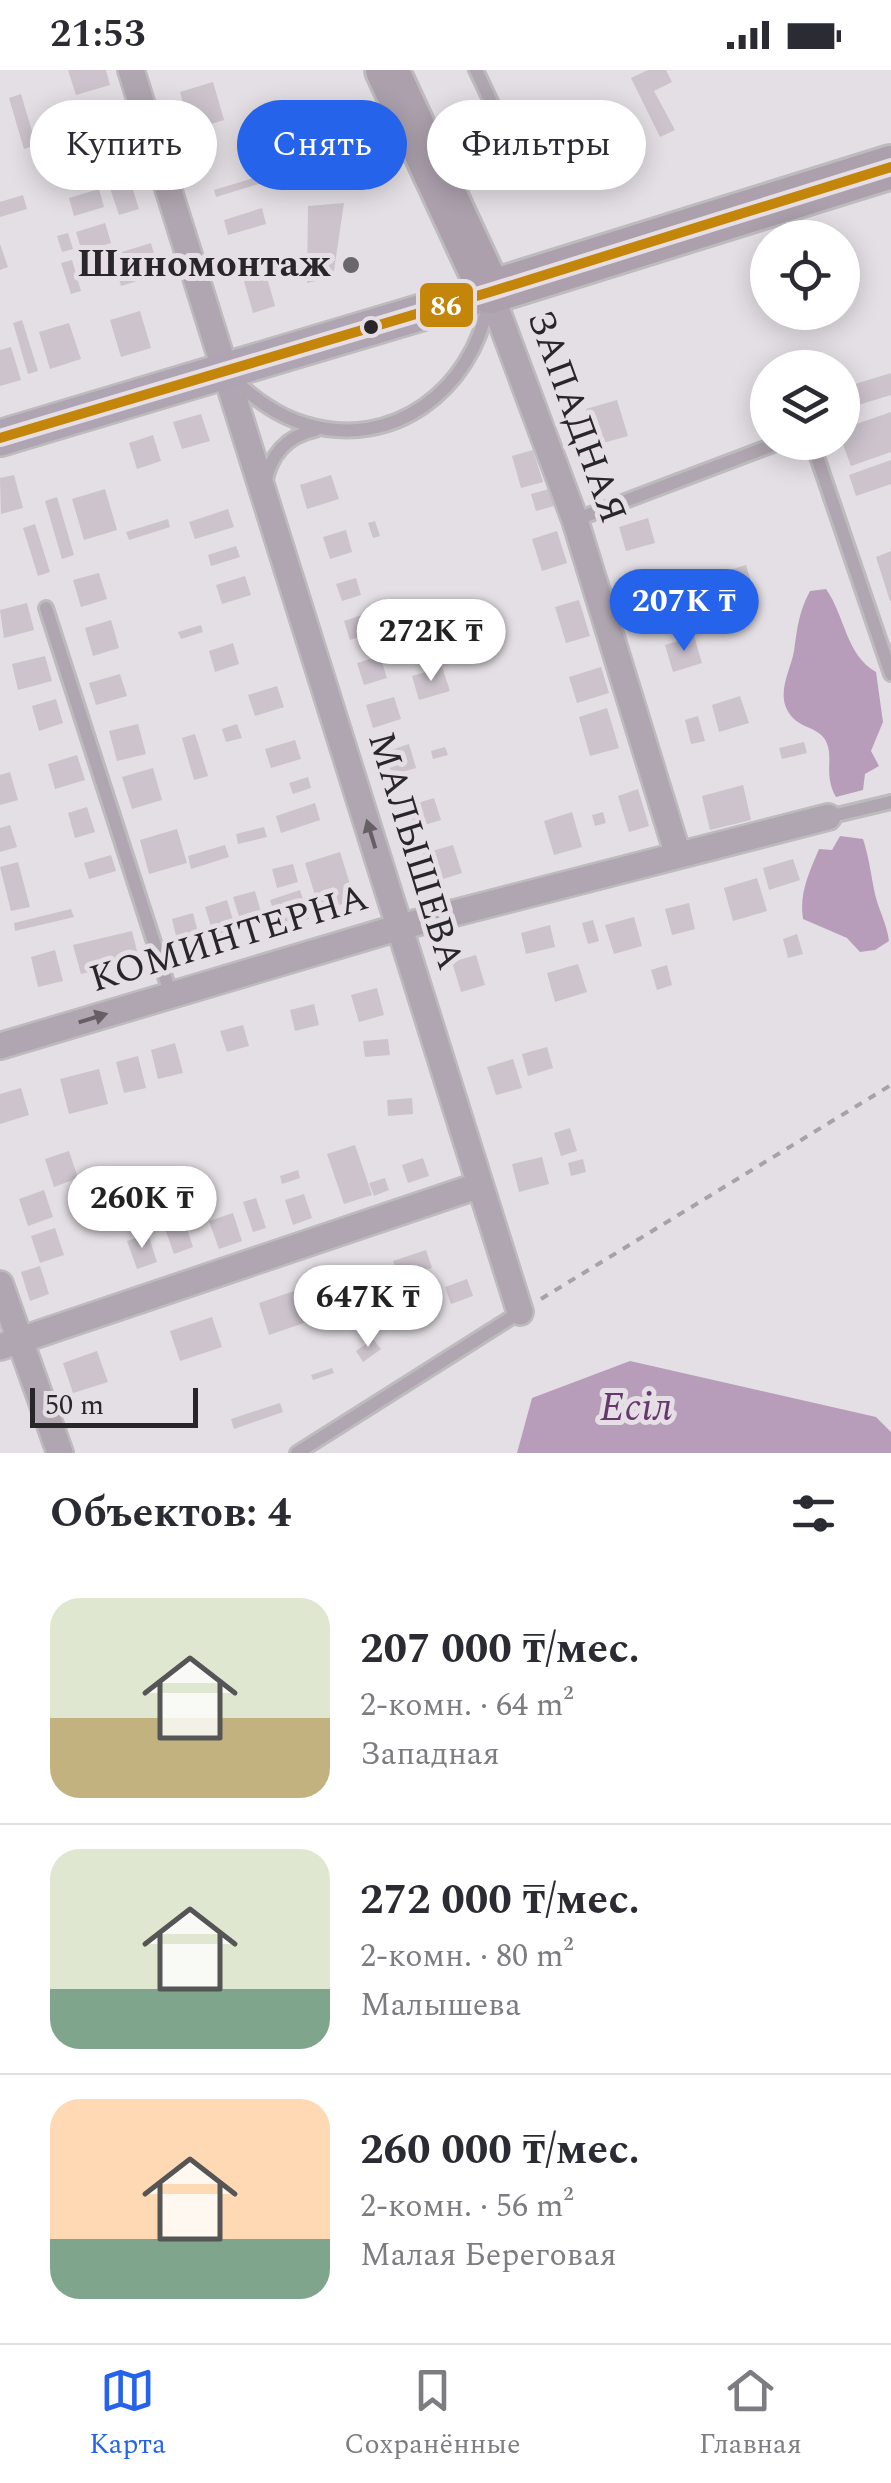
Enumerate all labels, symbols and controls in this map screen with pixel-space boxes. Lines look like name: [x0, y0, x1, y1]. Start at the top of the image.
text: 21:53: [50, 6, 145, 64]
chip: Купить: [30, 100, 217, 190]
chip: Снять: [237, 100, 407, 190]
chip: Фильтры: [427, 100, 646, 190]
map controls: [750, 220, 860, 460]
button: locate: [750, 220, 860, 330]
place label: Шиномонтаж: [77, 236, 331, 294]
marker: Шиномонтаж: [340, 254, 362, 276]
line badge: 86: [418, 281, 475, 329]
text: 86: [430, 285, 462, 328]
street label: ЗАПАДНАЯ: [511, 302, 641, 532]
unlabelled marker: [361, 317, 381, 337]
button: layers: [750, 350, 860, 460]
pin: 207K ₸: [603, 569, 765, 654]
text: 207K ₸: [632, 577, 736, 626]
pin: 272K ₸: [350, 599, 512, 684]
text: 272K ₸: [379, 607, 483, 656]
street label: МАЛЫШЕВА: [351, 725, 479, 977]
one-way arrow: [362, 819, 377, 849]
street label: КОМИНТЕРНА: [82, 869, 376, 1009]
one-way arrow: [79, 1010, 109, 1025]
pin: 260K ₸: [61, 1166, 223, 1251]
text: 260K ₸: [90, 1174, 194, 1223]
pin: 647K ₸: [287, 1265, 449, 1350]
text: 647K ₸: [316, 1273, 420, 1322]
water label: Есіл: [600, 1378, 672, 1439]
scale bar: [30, 1383, 198, 1428]
text: 50 m: [45, 1384, 104, 1427]
text: Объектов: 4: [50, 1482, 291, 1545]
icon: filters: [786, 1486, 841, 1541]
text: 207 000 ₸/мес.: [360, 1618, 640, 1681]
icon: home: [130, 1638, 250, 1758]
text: 2-комн. · 64 m²: [360, 1681, 574, 1730]
text: Западная: [360, 1730, 500, 1779]
text: 272 000 ₸/мес.: [360, 1869, 640, 1932]
icon: home: [130, 1889, 250, 2009]
text: 2-комн. · 80 m²: [360, 1932, 574, 1981]
text: Малышева: [360, 1981, 521, 2030]
text: 260 000 ₸/мес.: [360, 2119, 640, 2182]
icon: home: [130, 2139, 250, 2259]
text: 2-комн. · 56 m²: [360, 2182, 574, 2231]
text: Малая Береговая: [360, 2231, 617, 2280]
tab: Карта: [89, 2363, 166, 2466]
tab: Сохранённые: [344, 2363, 521, 2466]
tab: Главная: [699, 2363, 802, 2466]

